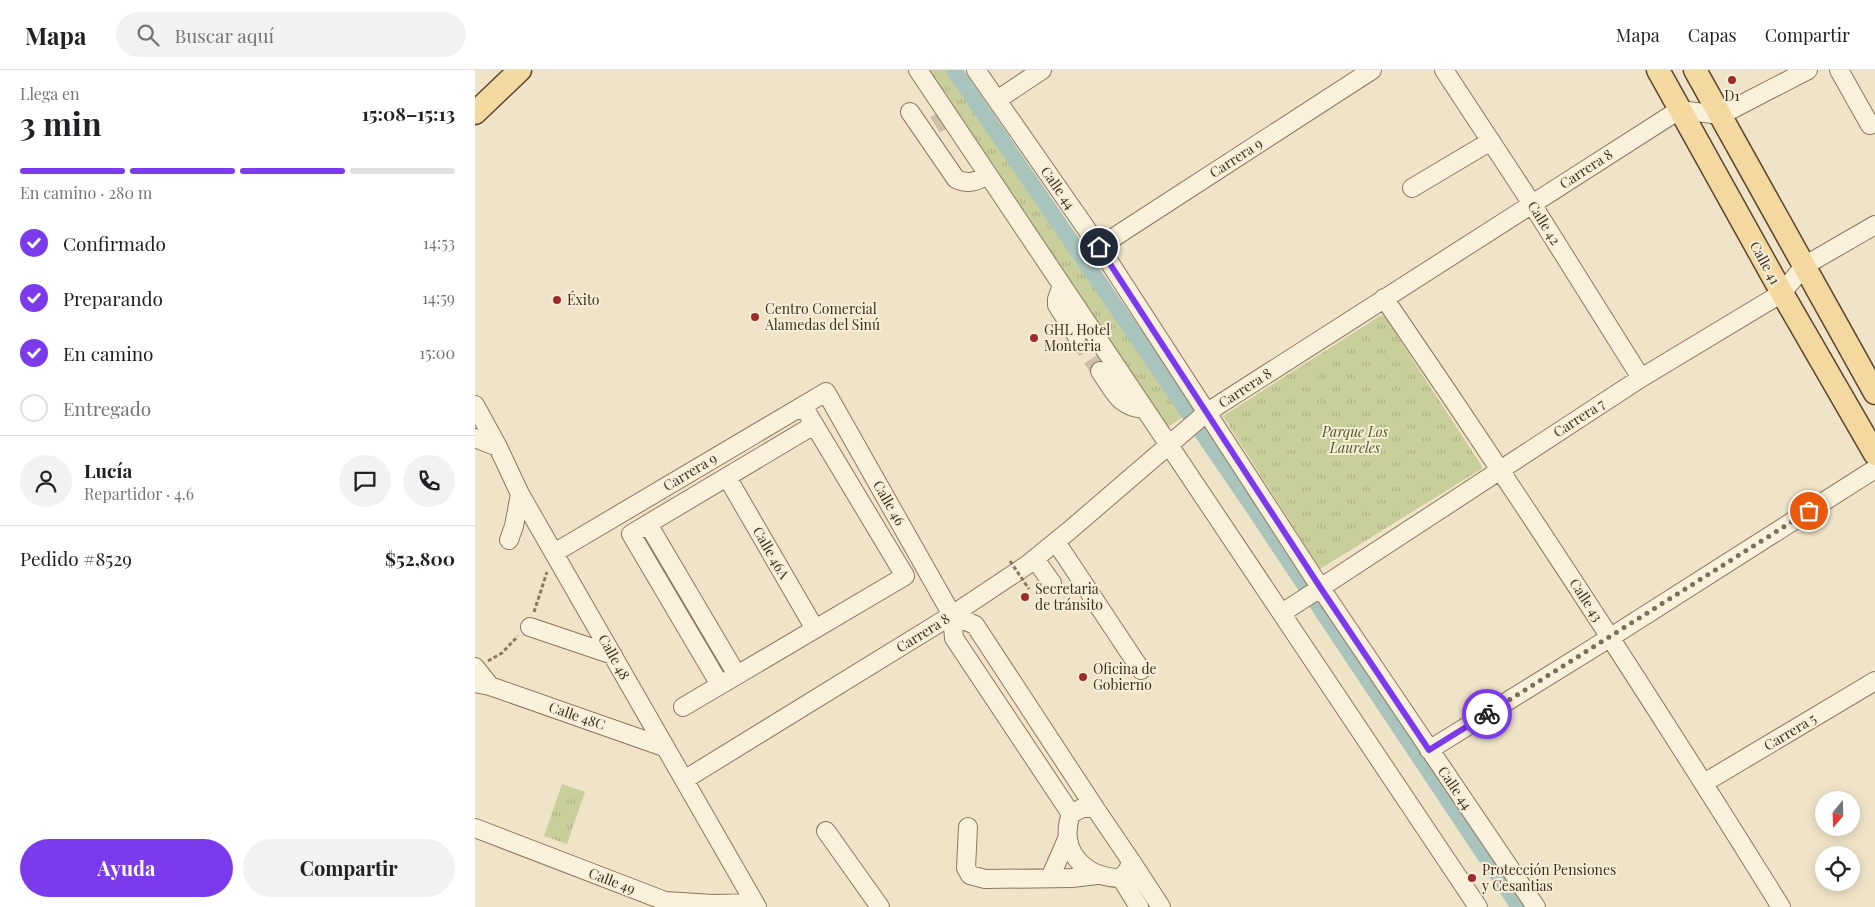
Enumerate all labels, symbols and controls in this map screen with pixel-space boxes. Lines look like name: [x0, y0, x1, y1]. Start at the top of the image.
search box: [116, 12, 466, 57]
text: Mapa: [25, 19, 86, 51]
icon: search: [134, 21, 162, 49]
text: Buscar aquí: [174, 22, 274, 48]
text: Mapa: [1616, 23, 1660, 47]
text: Capas: [1688, 23, 1737, 47]
text: Compartir: [1765, 23, 1850, 47]
marker: D1: [1726, 74, 1738, 86]
text: Llega en: [20, 83, 80, 104]
place label: D1: [1724, 86, 1740, 105]
text: 15:08–15:13: [362, 100, 455, 126]
text: 3 min: [20, 101, 102, 144]
street label: Carrera 9: [1206, 133, 1266, 182]
street label: Carrera 8: [1556, 144, 1616, 193]
street label: Calle 44: [1037, 162, 1080, 213]
text: En camino · 280 m: [20, 182, 152, 203]
street label: Calle 42: [1524, 197, 1565, 249]
pin: [1078, 226, 1120, 268]
icon: check: [20, 229, 48, 257]
text: Confirmado: [63, 230, 166, 256]
text: 14:53: [423, 232, 455, 253]
icon: home: [1085, 233, 1113, 261]
street label: Calle 41: [1746, 238, 1785, 288]
icon: check: [20, 284, 48, 312]
text: Preparando: [63, 285, 163, 311]
text: 14:59: [422, 287, 455, 308]
place label: Éxito: [567, 290, 600, 309]
marker: Éxito: [551, 294, 563, 306]
place label: Centro Comercial Alamedas del Sinú: [764, 299, 880, 334]
marker: Centro Comercial Alamedas del Sinú: [749, 311, 761, 323]
place label: GHL Hotel Monteria: [1044, 320, 1110, 355]
marker: GHL Hotel Monteria: [1028, 332, 1040, 344]
icon: check: [20, 339, 48, 367]
text: En camino: [63, 340, 154, 366]
text: 15:00: [419, 342, 455, 363]
street label: Carrera 8: [1215, 363, 1275, 412]
street label: Carrera 7: [1549, 394, 1609, 441]
text: Entregado: [63, 395, 151, 421]
park label: Parque Los Laureles: [1321, 422, 1389, 457]
street label: Carrera 9: [659, 448, 720, 495]
button: person: [20, 455, 72, 507]
button: chat: [339, 455, 391, 507]
button: phone: [403, 455, 455, 507]
text: Lucía: [84, 457, 132, 483]
street label: Calle 46: [869, 477, 910, 529]
text: Repartidor · 4.6: [84, 483, 194, 504]
pin: [1788, 490, 1830, 532]
icon: bag: [1795, 497, 1823, 525]
street label: Calle 46A: [749, 523, 794, 583]
text: Pedido #8529: [20, 545, 132, 571]
text: $52,800: [385, 545, 455, 571]
street label: Calle 43: [1565, 575, 1607, 625]
place label: Secretaria de tránsito: [1035, 579, 1103, 614]
marker: Secretaria de tránsito: [1019, 591, 1031, 603]
street label: Carrera 8: [892, 609, 953, 656]
street label: Calle 48: [594, 631, 635, 683]
place label: Oficina de Gobierno: [1093, 659, 1157, 694]
marker: Oficina de Gobierno: [1077, 671, 1089, 683]
courier: [1462, 689, 1512, 739]
street label: Calle 48C: [546, 697, 608, 734]
icon: bike: [1473, 700, 1501, 728]
street label: Carrera 5: [1760, 708, 1820, 755]
street label: Calle 44: [1434, 762, 1477, 813]
north arrow: [1815, 791, 1860, 836]
map controls: [1815, 791, 1860, 891]
button: Ayuda: [20, 839, 233, 897]
button: Compartir: [243, 839, 455, 897]
button: locate: [1815, 846, 1860, 891]
place label: Protección Pensiones y Cesantias: [1481, 860, 1616, 895]
street label: Calle 49: [586, 863, 638, 898]
marker: Protección Pensiones y Cesantias: [1466, 872, 1478, 884]

